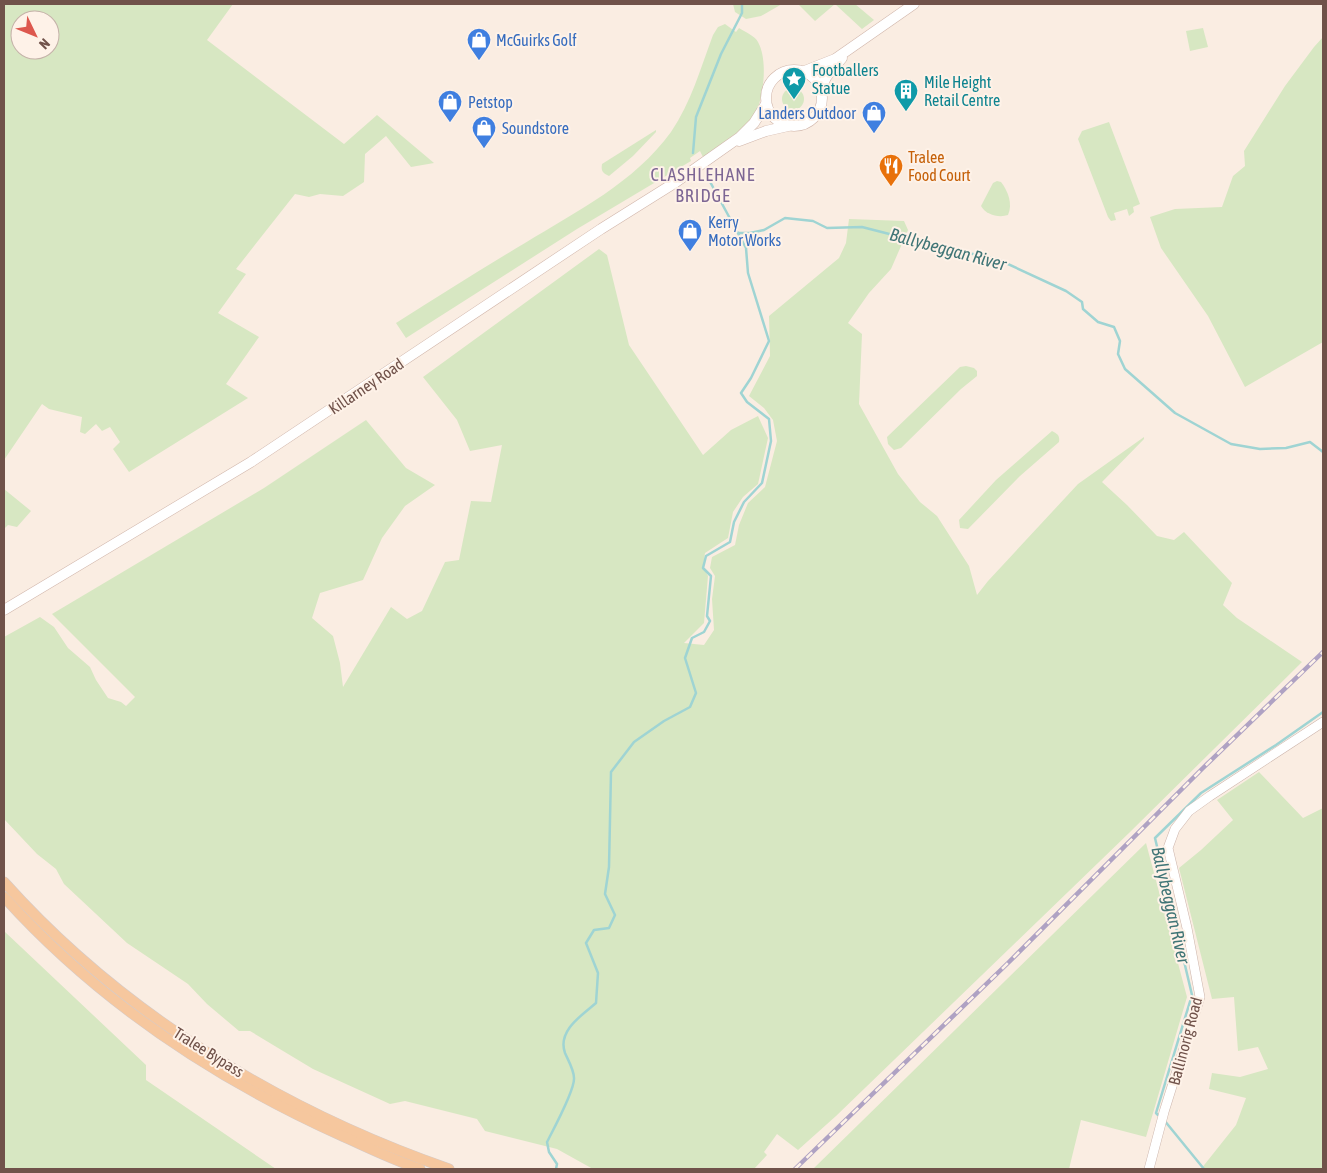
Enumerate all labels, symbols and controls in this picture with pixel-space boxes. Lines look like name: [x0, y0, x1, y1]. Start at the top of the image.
north arrow: [10, 10, 60, 60]
shop icon: McGuirks Golf: [466, 27, 492, 61]
place label: McGuirks Golf: [496, 31, 577, 49]
text: N: [36, 35, 53, 52]
place label: Footballers Statue: [812, 61, 879, 97]
place icon: Footballers Statue: [781, 66, 807, 100]
place label: Mile Height Retail Centre: [924, 73, 1000, 109]
building icon: Mile Height Retail Centre: [893, 78, 919, 112]
shop icon: Petstop: [437, 89, 463, 123]
place label: Petstop: [468, 93, 513, 112]
shop icon: Landers Outdoor: [861, 100, 887, 134]
place label: Landers Outdoor: [758, 104, 856, 122]
shop icon: Soundstore: [471, 115, 497, 149]
place label: Soundstore: [502, 119, 569, 137]
place label: Tralee Food Court: [908, 148, 971, 184]
restaurant icon: Tralee Food Court: [878, 153, 904, 187]
district label: CLASHLEHANE BRIDGE: [650, 164, 756, 206]
place label: Kerry Motor Works: [708, 213, 782, 249]
shop icon: Kerry Motor Works: [677, 218, 703, 252]
water label: Ballybeggan River: [887, 223, 1009, 275]
street label: Killarney Road: [325, 354, 407, 418]
water label: Ballybeggan River: [1147, 844, 1195, 966]
street label: Ballinorig Road: [1165, 995, 1206, 1087]
street label: Tralee Bypass: [170, 1023, 248, 1082]

